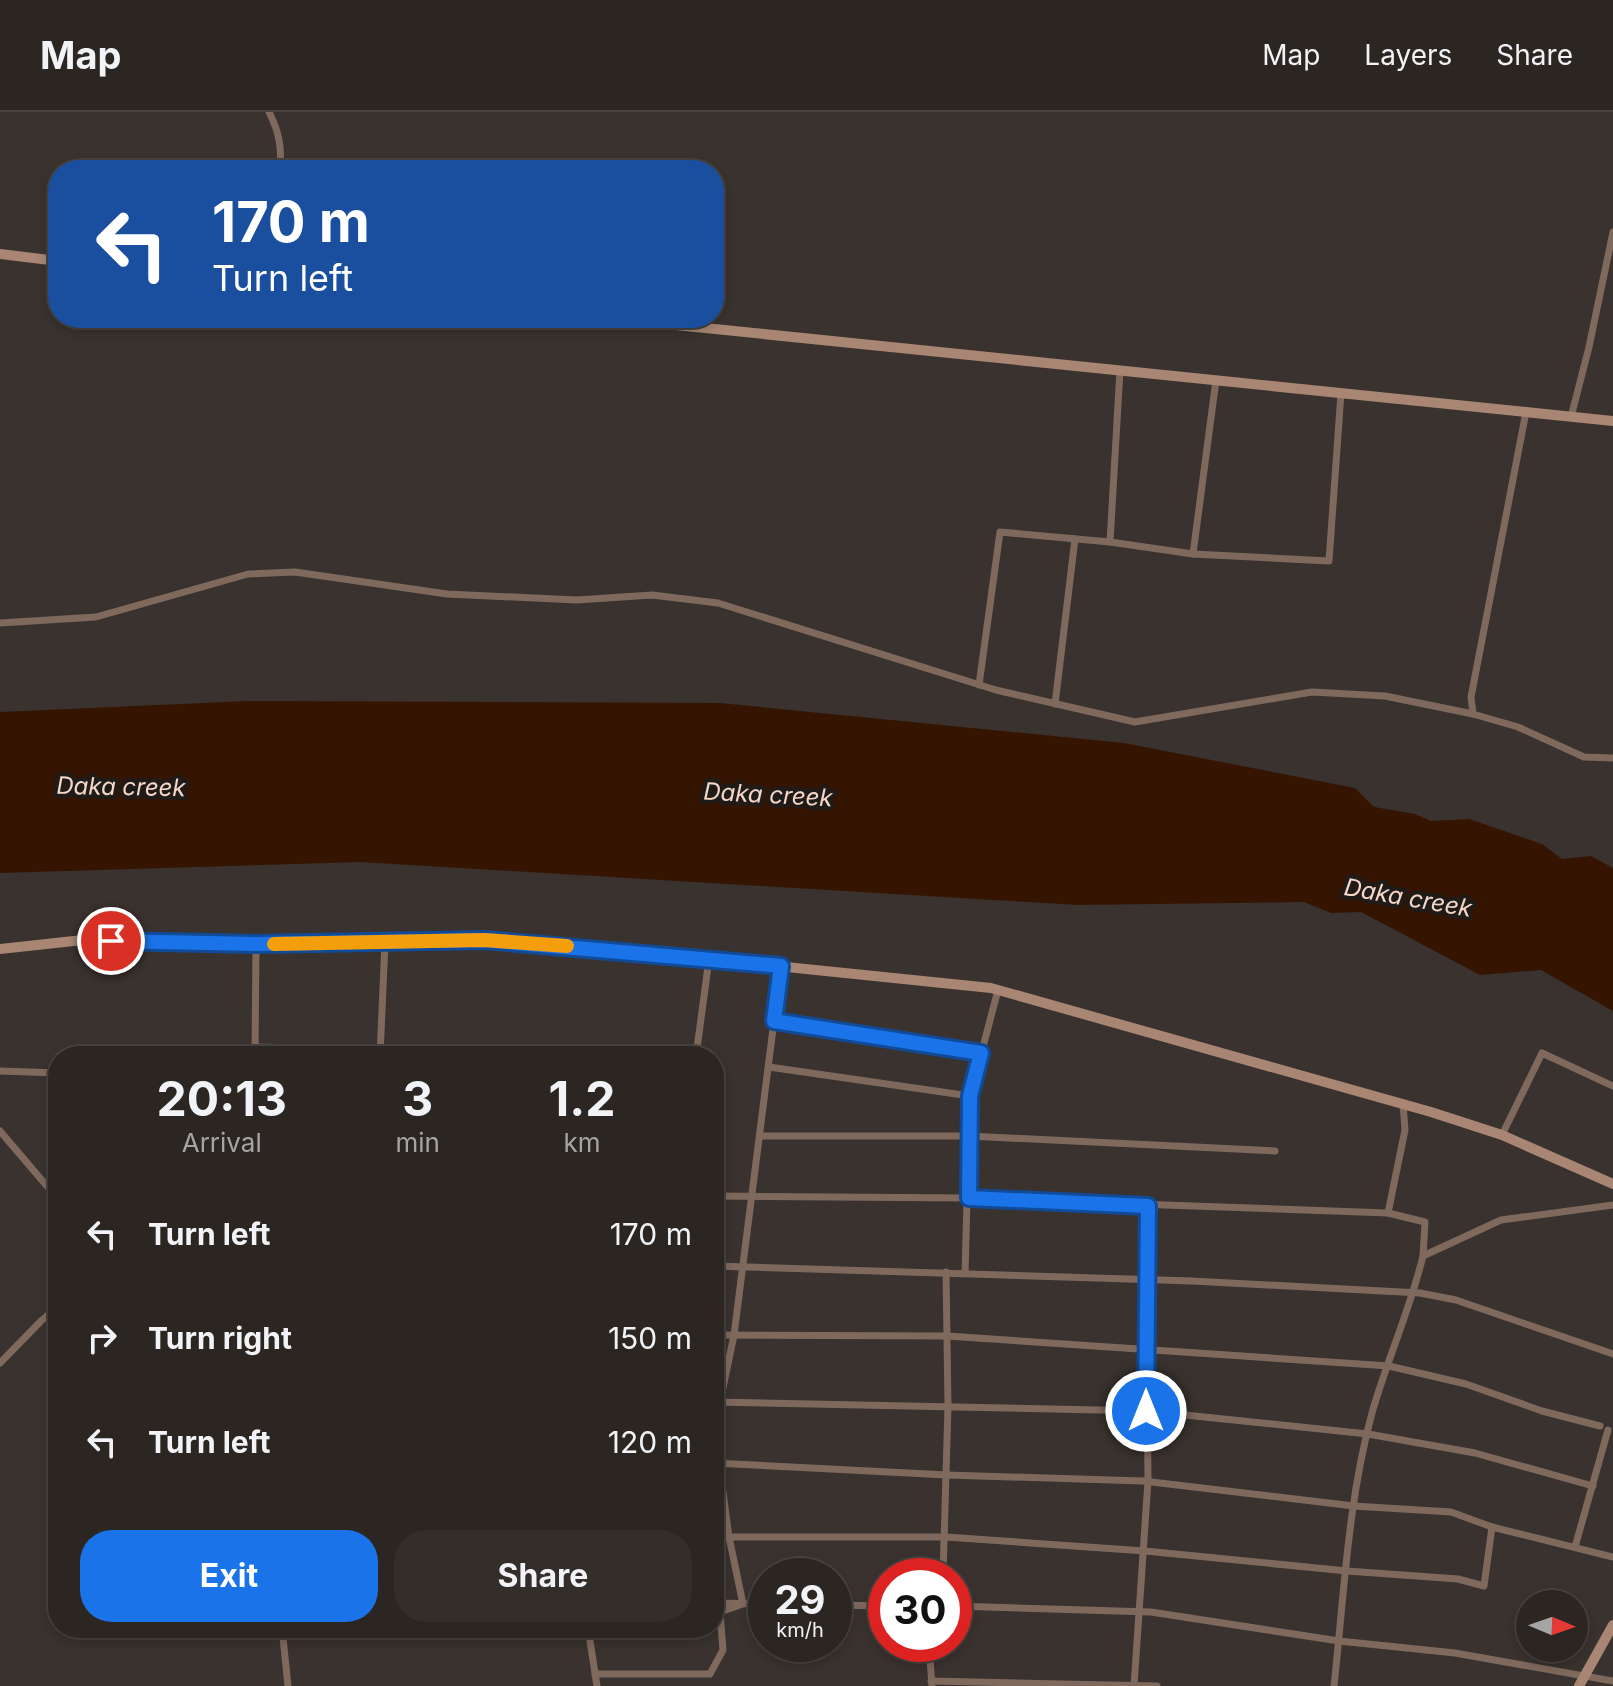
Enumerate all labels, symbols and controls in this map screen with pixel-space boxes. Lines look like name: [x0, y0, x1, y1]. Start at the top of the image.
text: Map: [40, 32, 121, 78]
text: Map: [1262, 38, 1320, 72]
text: Layers: [1364, 38, 1452, 72]
text: Share: [1496, 38, 1573, 72]
text: 170 m: [212, 188, 370, 256]
icon: left: [80, 192, 184, 296]
text: Turn left: [212, 256, 353, 300]
water label: Daka creek: [56, 771, 187, 802]
water label: Daka creek: [703, 777, 834, 812]
water label: Daka creek: [1342, 872, 1475, 923]
pin: [77, 907, 145, 975]
icon: arrive: [89, 919, 133, 963]
text: 20:13: [157, 1069, 287, 1128]
text: 3: [402, 1069, 433, 1128]
text: 1.2: [548, 1069, 615, 1128]
text: Arrival: [182, 1127, 262, 1158]
text: min: [395, 1127, 440, 1158]
text: km: [563, 1127, 600, 1158]
icon: left: [80, 1212, 124, 1256]
text: Turn left: [148, 1216, 270, 1252]
text: 170 m: [610, 1216, 692, 1252]
icon: right: [80, 1316, 124, 1360]
text: Turn right: [148, 1320, 292, 1356]
text: 150 m: [608, 1320, 692, 1356]
position arrow: [1104, 1369, 1188, 1453]
icon: left: [80, 1420, 124, 1464]
text: Turn left: [148, 1424, 270, 1460]
text: 120 m: [608, 1424, 692, 1460]
button: Exit: [80, 1530, 378, 1622]
button: Share: [394, 1530, 692, 1622]
speed limit sign: 30: [868, 1558, 972, 1662]
text: 29: [774, 1575, 826, 1624]
north arrow: [1516, 1590, 1588, 1662]
map controls: [1516, 1590, 1588, 1662]
text: km/h: [776, 1618, 824, 1642]

